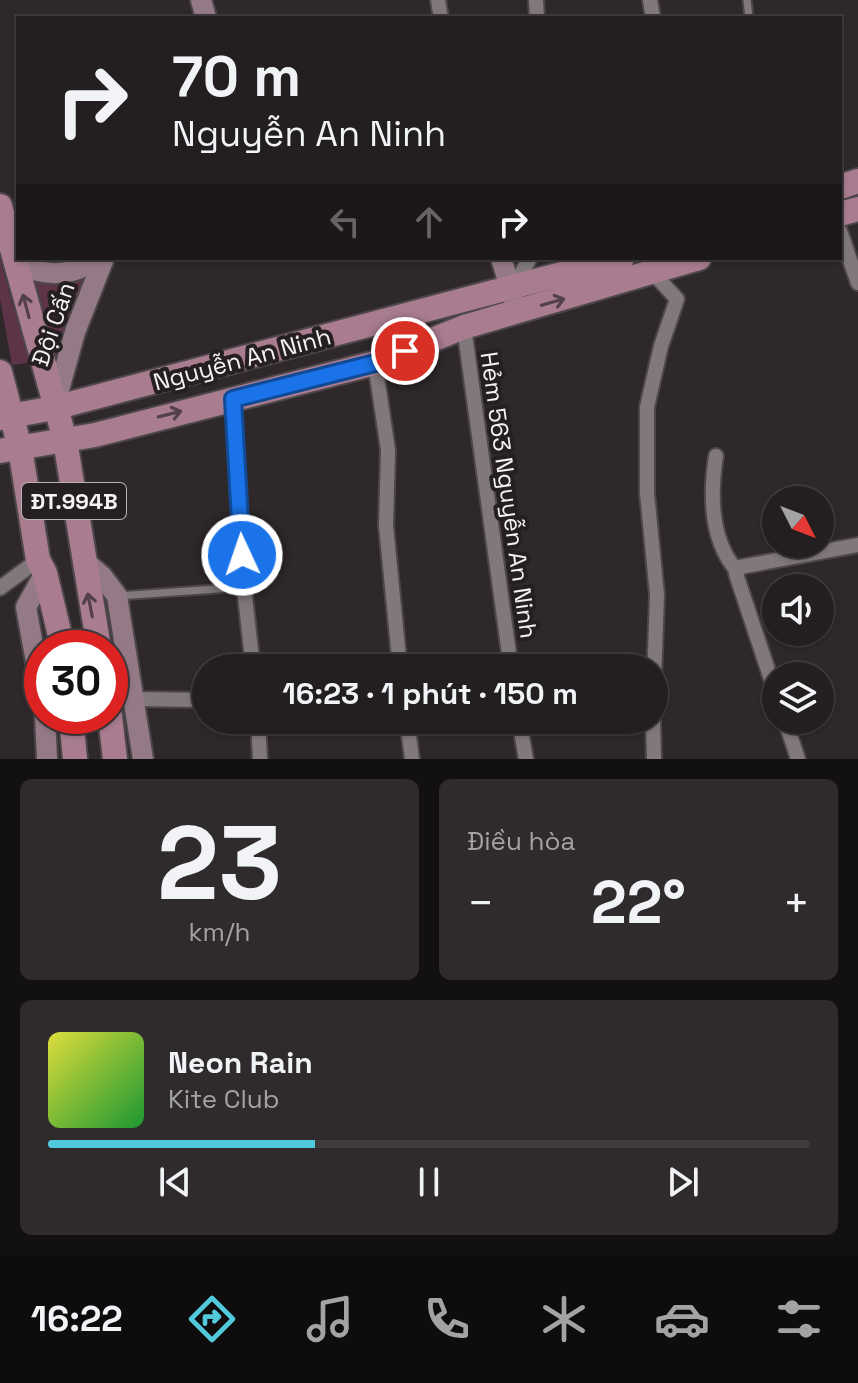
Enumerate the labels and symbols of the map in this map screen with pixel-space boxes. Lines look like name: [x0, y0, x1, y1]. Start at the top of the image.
street label: Đội Cấn: [24, 278, 82, 370]
one-way arrow: [18, 293, 33, 319]
one-way arrow: [539, 294, 565, 309]
pin: [371, 317, 439, 385]
street label: Nguyễn An Ninh: [150, 320, 334, 398]
street label: Hẻm 563 Nguyễn An Ninh: [474, 350, 544, 640]
one-way arrow: [156, 406, 182, 421]
road number: ĐT.994B: [22, 483, 126, 519]
north arrow: [762, 486, 834, 558]
position arrow: [200, 513, 284, 597]
one-way arrow: [82, 592, 97, 618]
speed limit sign: 30: [24, 630, 128, 734]

